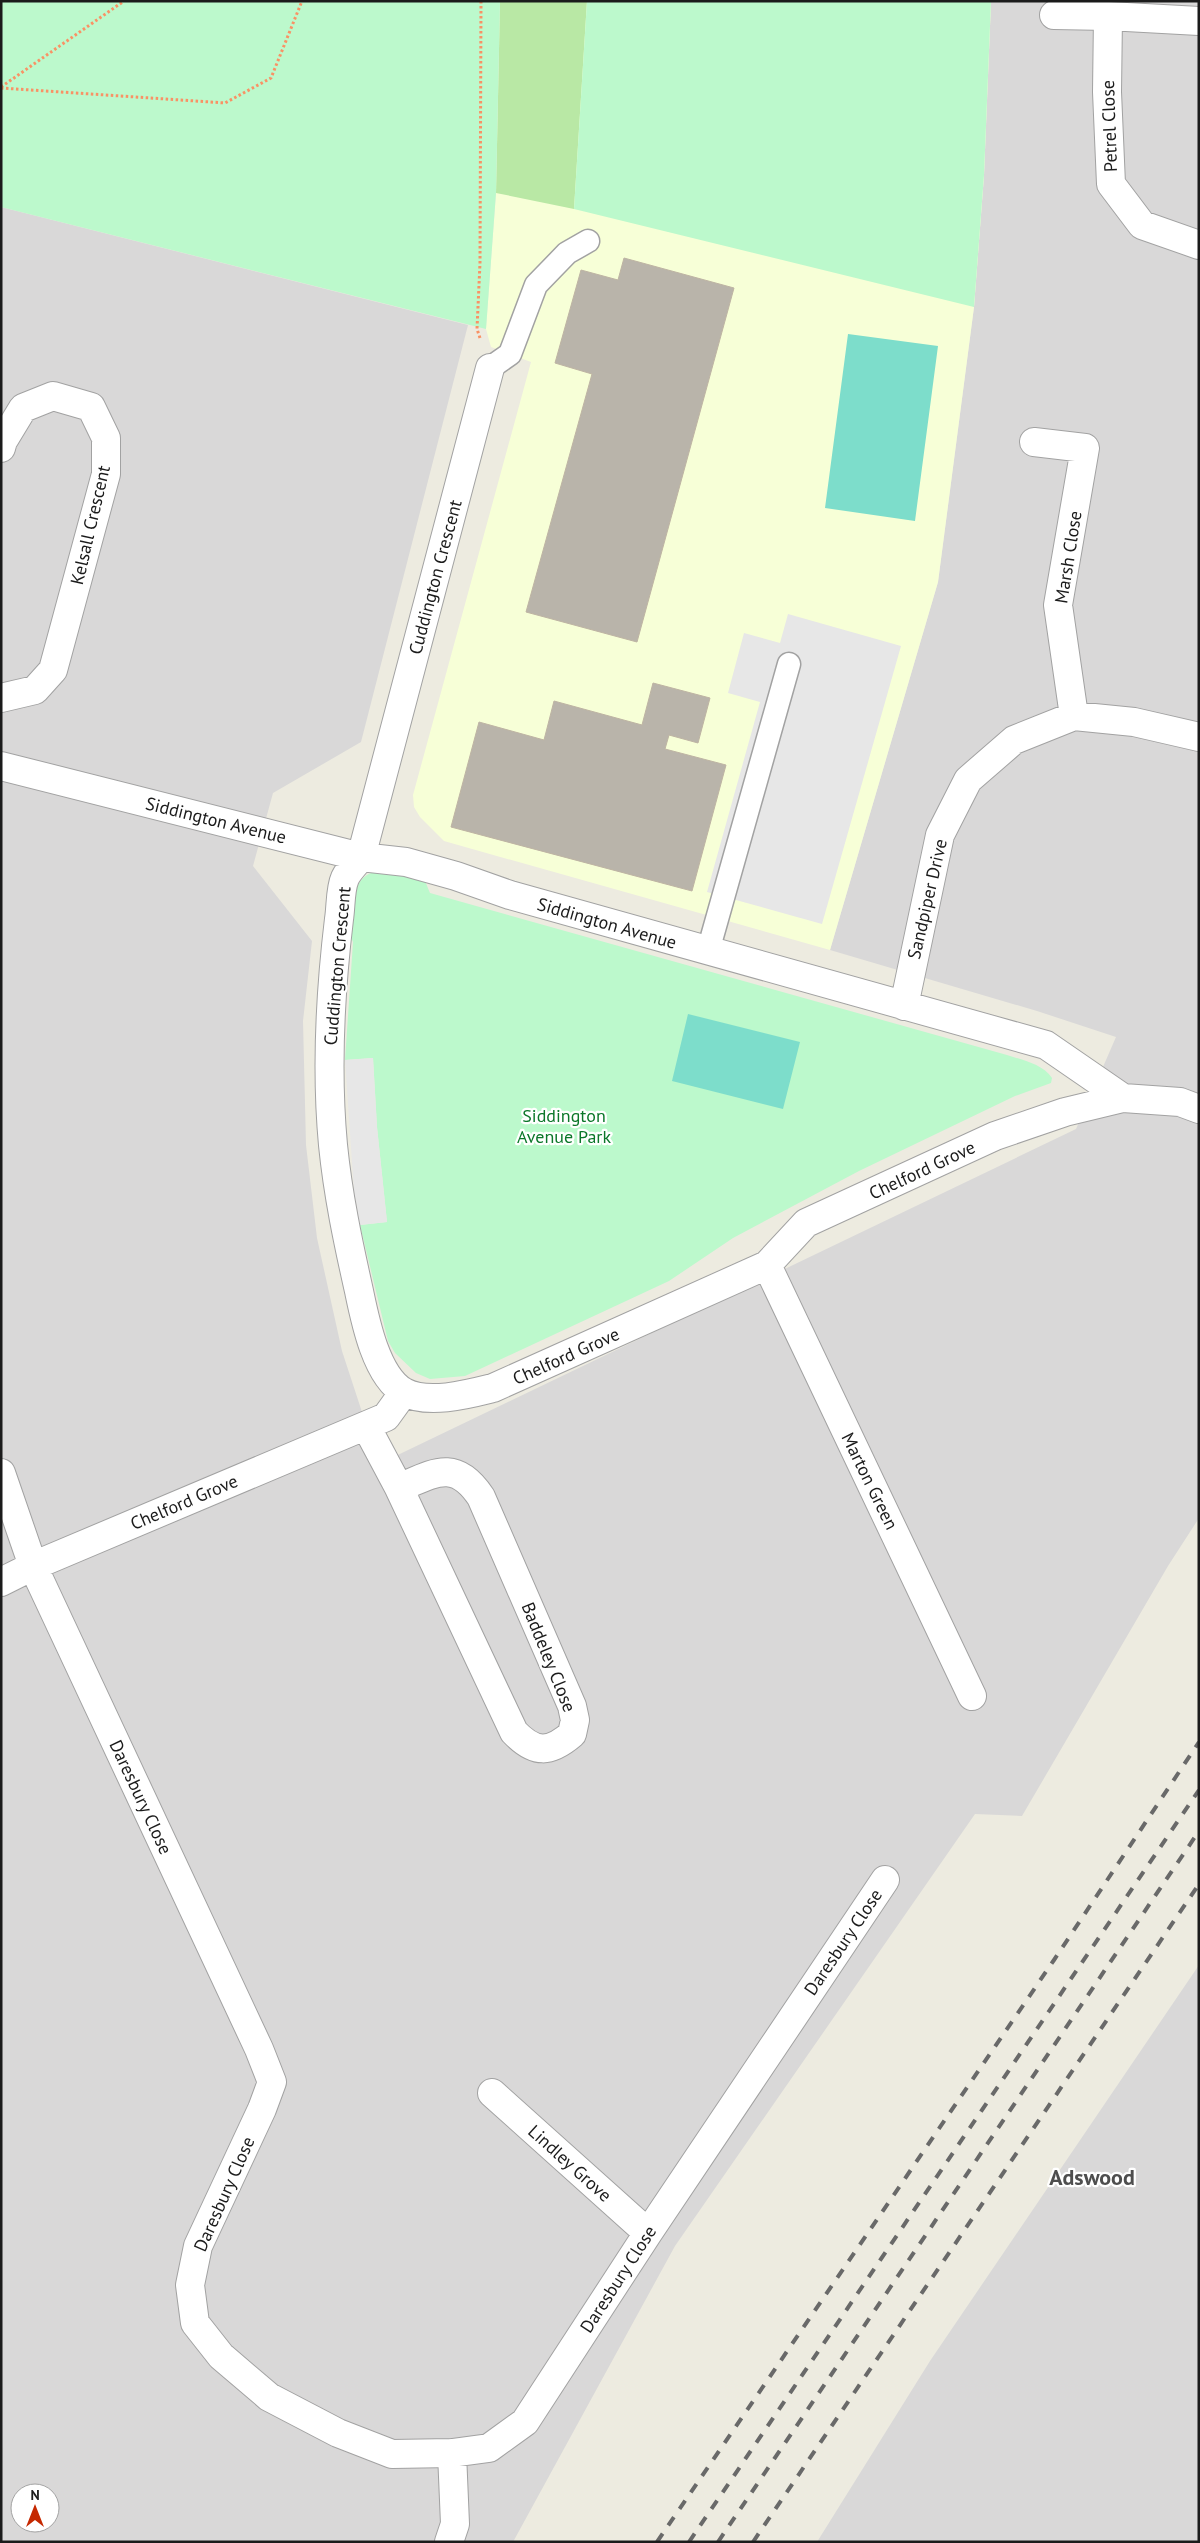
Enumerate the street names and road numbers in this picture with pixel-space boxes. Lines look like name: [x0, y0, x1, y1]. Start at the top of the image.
street label: Petrel Close: [1096, 80, 1122, 172]
street label: Kelsall Crescent: [65, 463, 115, 587]
street label: Cuddington Crescent: [403, 497, 467, 657]
street label: Marsh Close: [1049, 509, 1087, 605]
street label: Siddington Avenue: [143, 791, 289, 849]
street label: Sandpiper Drive: [902, 837, 952, 961]
street label: Cuddington Crescent: [319, 886, 355, 1046]
street label: Siddington Avenue: [535, 892, 679, 954]
street label: Chelford Grove: [865, 1135, 979, 1205]
street label: Chelford Grove: [509, 1322, 623, 1390]
street label: Marton Green: [837, 1429, 903, 1533]
street label: Chelford Grove: [127, 1469, 241, 1535]
street label: Baddeley Close: [517, 1599, 581, 1715]
street label: Daresbury Close: [104, 1736, 178, 1858]
street label: Daresbury Close: [799, 1884, 887, 2000]
street label: Lindley Grove: [524, 2120, 616, 2206]
street label: Daresbury Close: [188, 2133, 260, 2255]
street label: Daresbury Close: [575, 2221, 661, 2337]

